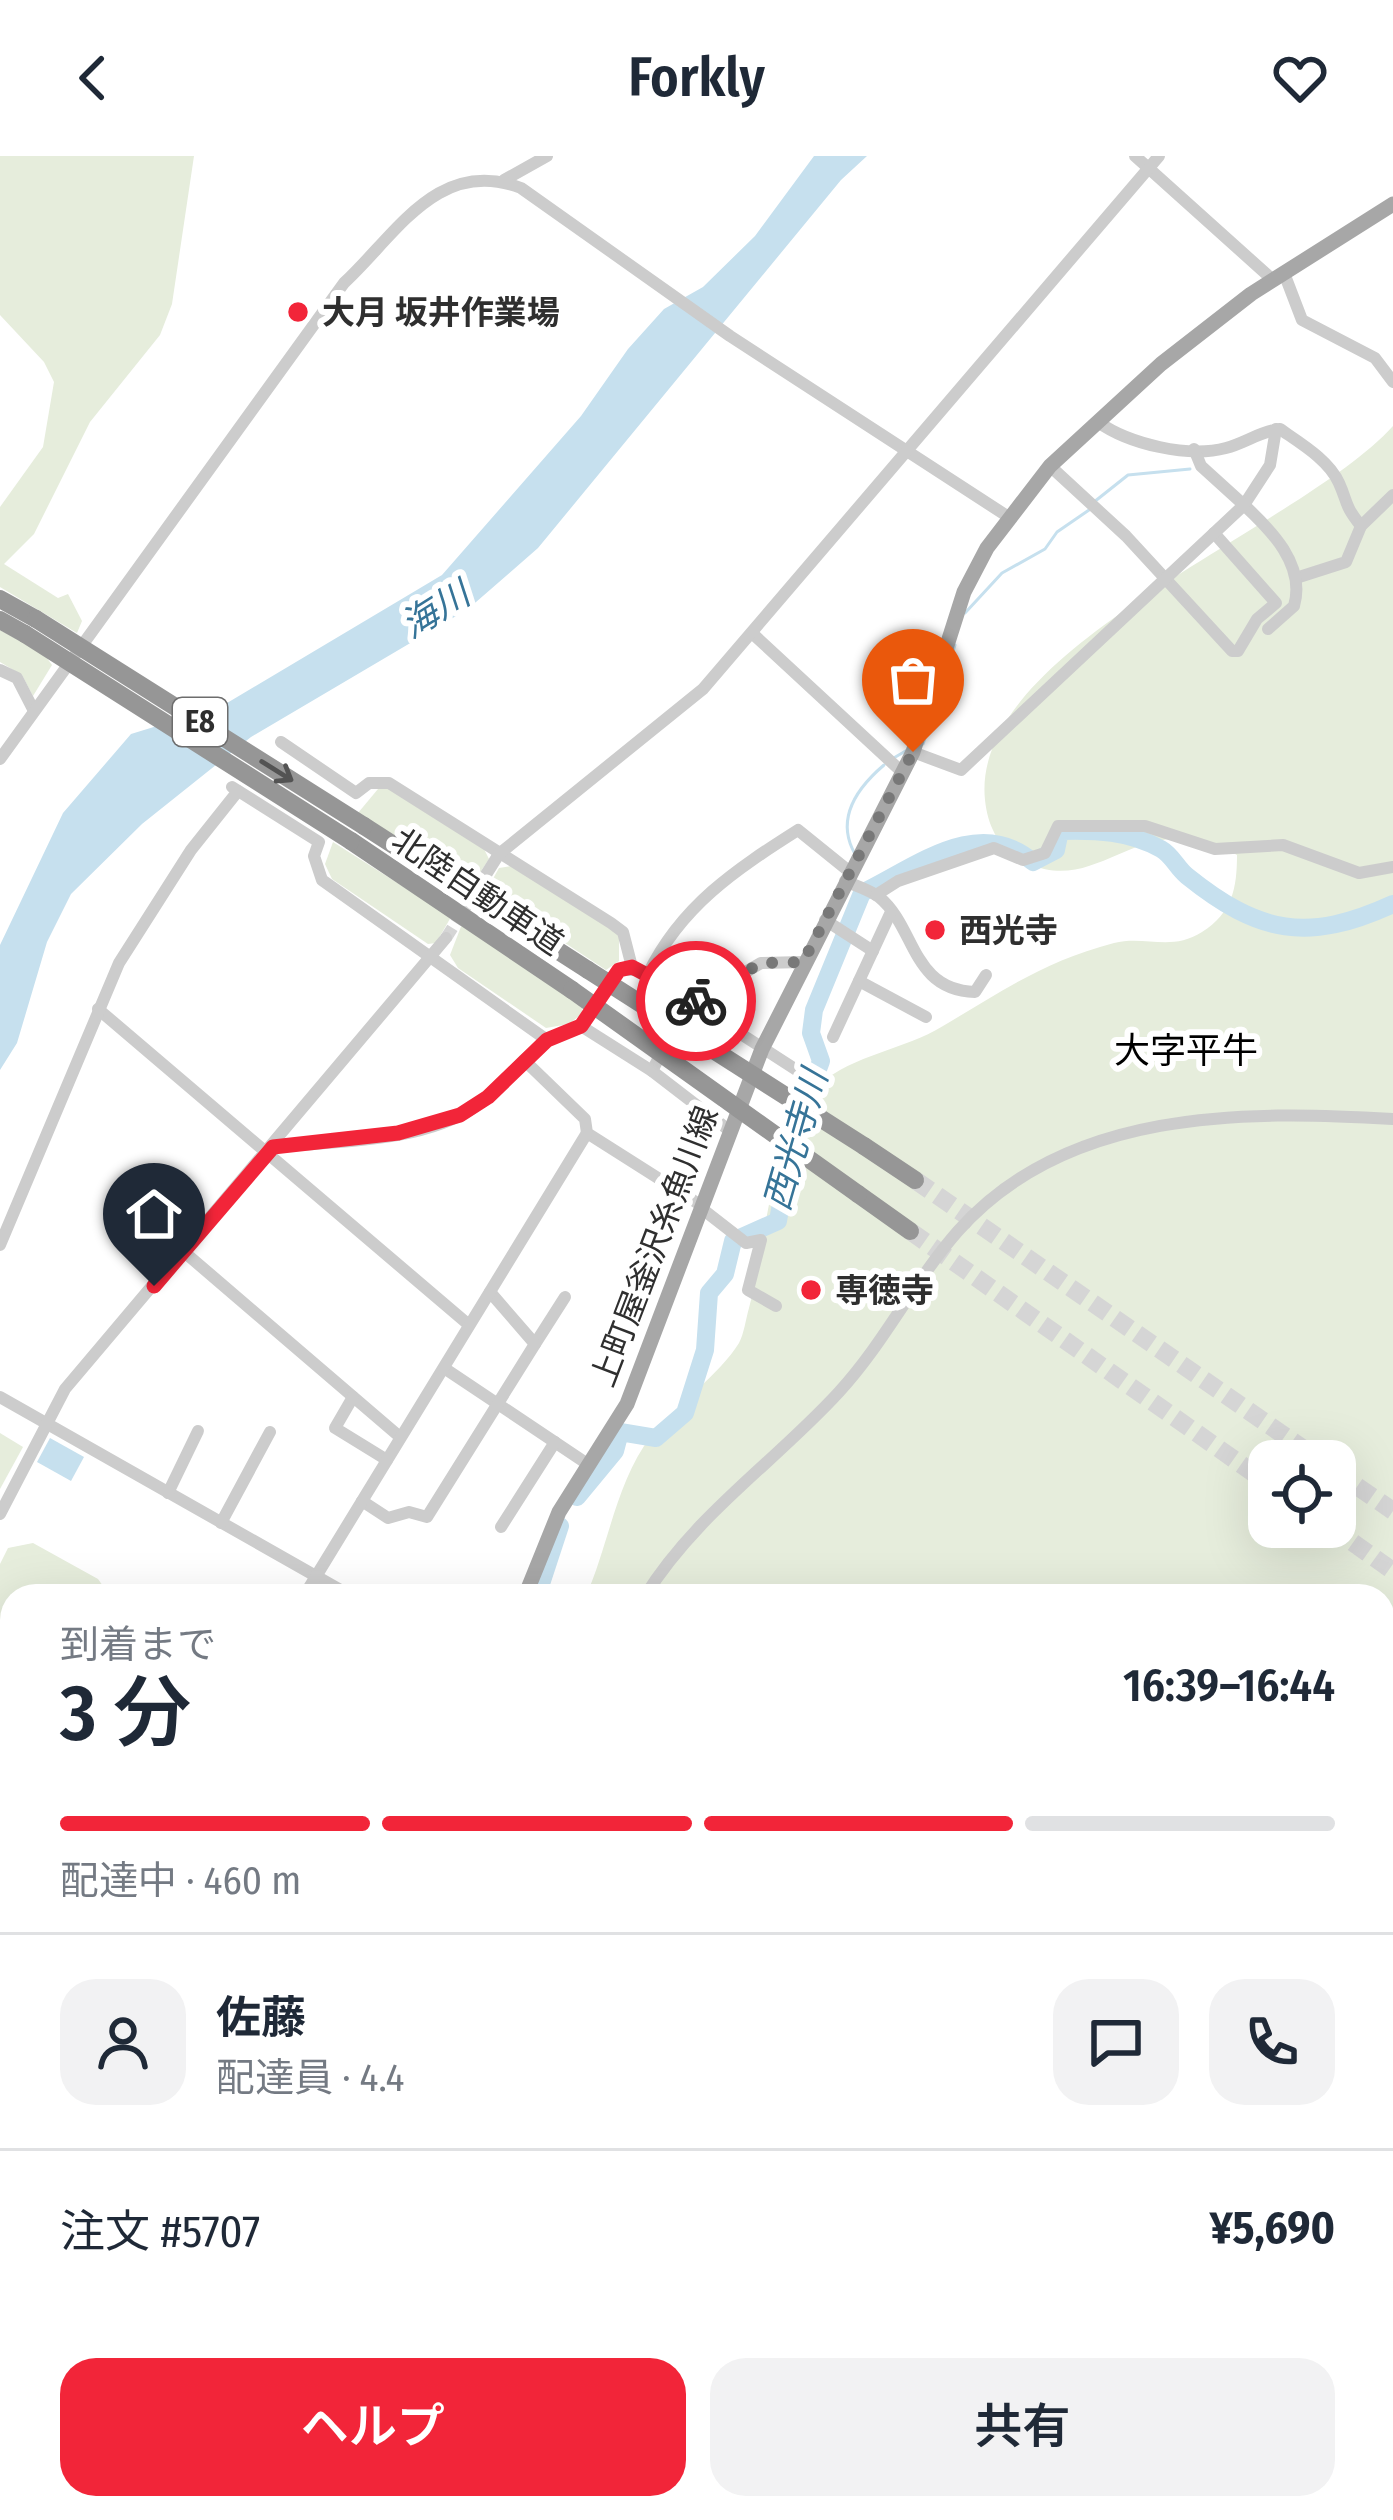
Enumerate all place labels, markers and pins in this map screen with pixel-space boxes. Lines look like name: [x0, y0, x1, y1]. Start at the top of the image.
place label: 大月 坂井作業場: [322, 293, 560, 333]
marker: 大月 坂井作業場: [285, 299, 311, 325]
pin: [862, 629, 964, 752]
place label: 西光寺: [959, 911, 1058, 951]
marker: 西光寺: [922, 917, 948, 943]
pin: [103, 1163, 205, 1286]
place label: 専徳寺: [835, 1271, 934, 1311]
marker: 専徳寺: [798, 1277, 824, 1303]

